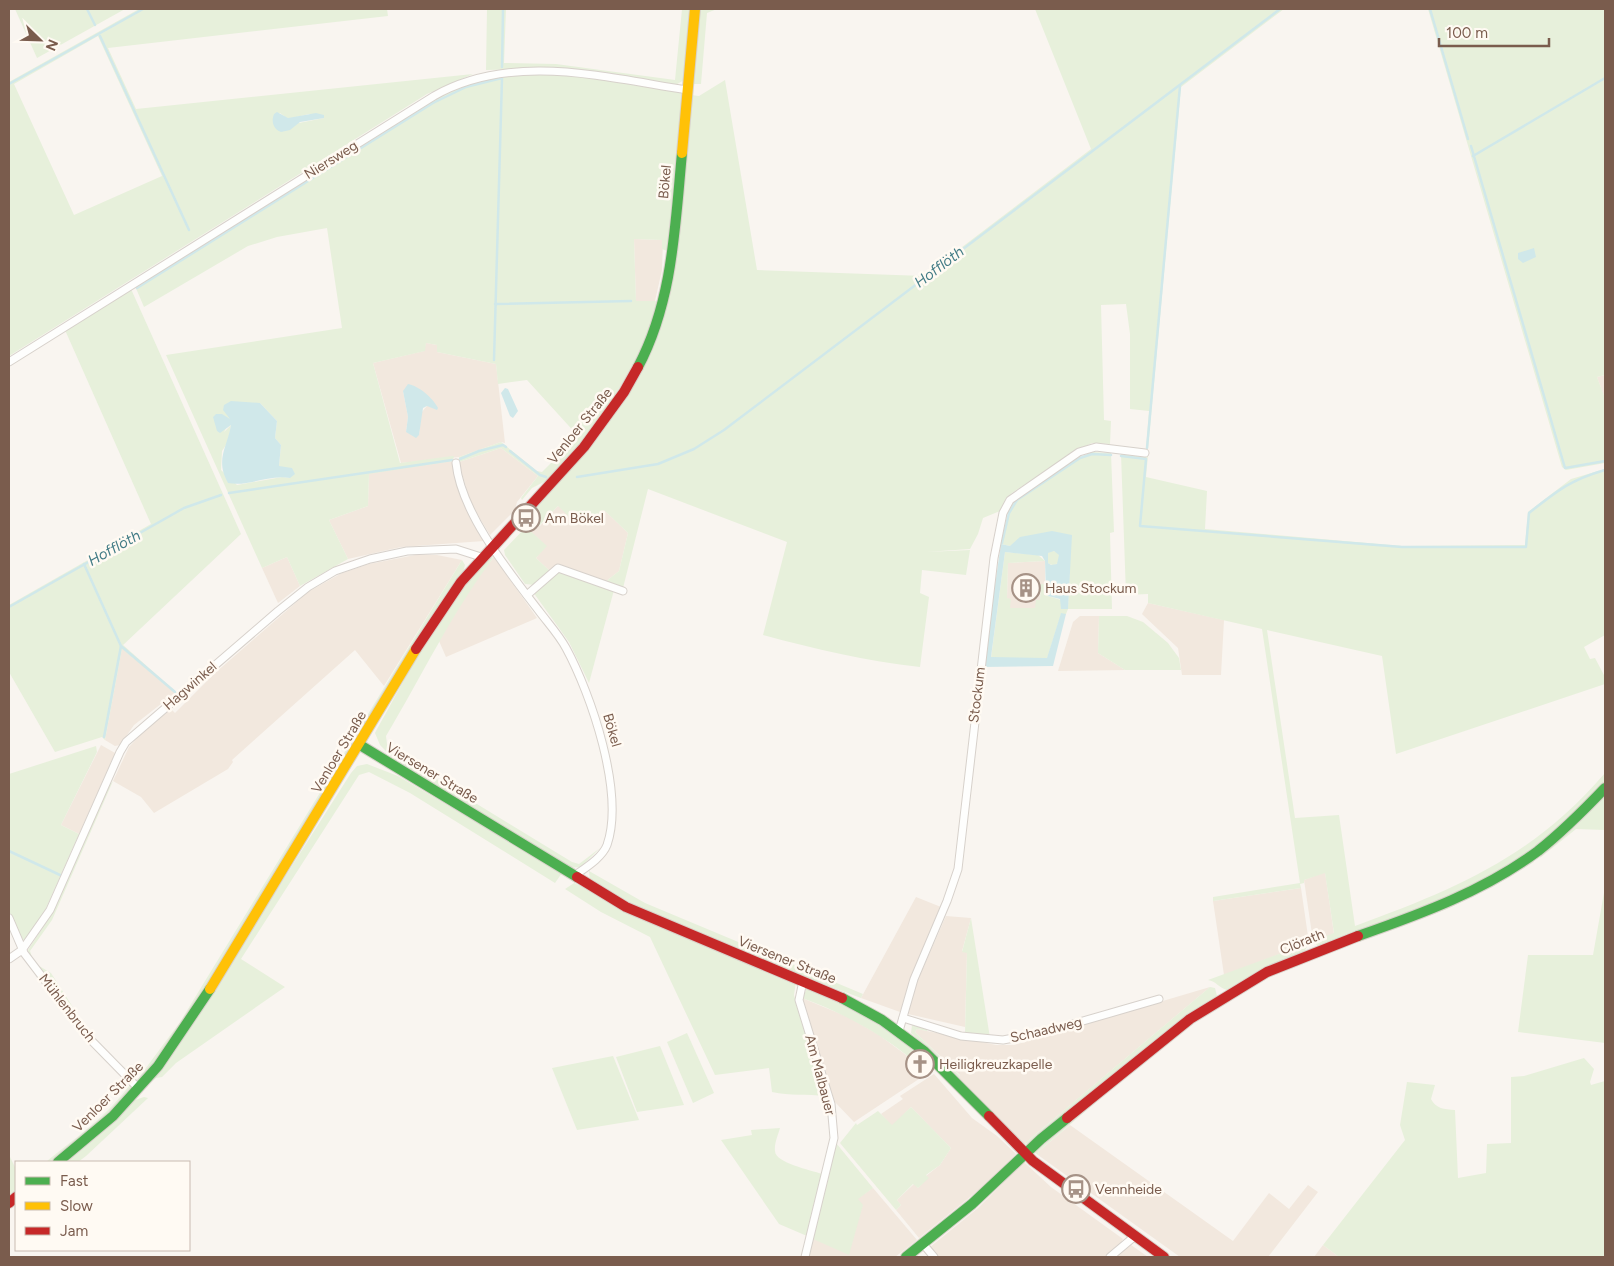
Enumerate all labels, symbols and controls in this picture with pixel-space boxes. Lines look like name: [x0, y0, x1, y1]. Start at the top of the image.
north arrow: [15, 15, 65, 65]
scale bar: [1439, 15, 1549, 47]
text: 100 m: [1446, 24, 1488, 42]
text: N: [42, 37, 61, 53]
street label: Niersweg: [301, 137, 361, 183]
street label: Bökel: [655, 164, 675, 200]
water label: Hofflöth: [911, 243, 967, 291]
street label: Venloer Straße: [544, 384, 616, 467]
bus stop icon: Am Bökel: [511, 503, 541, 533]
place label: Am Bökel: [545, 510, 604, 527]
water label: Hofflöth: [85, 526, 143, 570]
building icon: Haus Stockum: [1011, 573, 1041, 603]
place label: Haus Stockum: [1045, 580, 1137, 597]
street label: Hagwinkel: [160, 658, 220, 714]
street label: Stockum: [965, 666, 989, 724]
street label: Venloer Straße: [308, 707, 370, 796]
street label: Bökel: [599, 711, 625, 749]
street label: Viersener Straße: [383, 739, 481, 807]
street label: Clörath: [1277, 925, 1327, 959]
street label: Viersener Straße: [735, 933, 839, 988]
street label: Mühlenbruch: [35, 970, 99, 1046]
street label: Schaadweg: [1008, 1013, 1084, 1047]
street label: Am Malbauer: [801, 1033, 839, 1117]
church icon: Heiligkreuzkapelle: [905, 1049, 935, 1079]
place label: Heiligkreuzkapelle: [939, 1056, 1053, 1073]
street label: Venloer Straße: [69, 1058, 147, 1136]
legend: [15, 1161, 190, 1251]
text: Fast: [60, 1172, 89, 1190]
bus stop icon: Vennheide: [1061, 1174, 1091, 1204]
place label: Vennheide: [1095, 1181, 1162, 1198]
text: Slow: [60, 1197, 93, 1215]
text: Jam: [60, 1222, 88, 1240]

